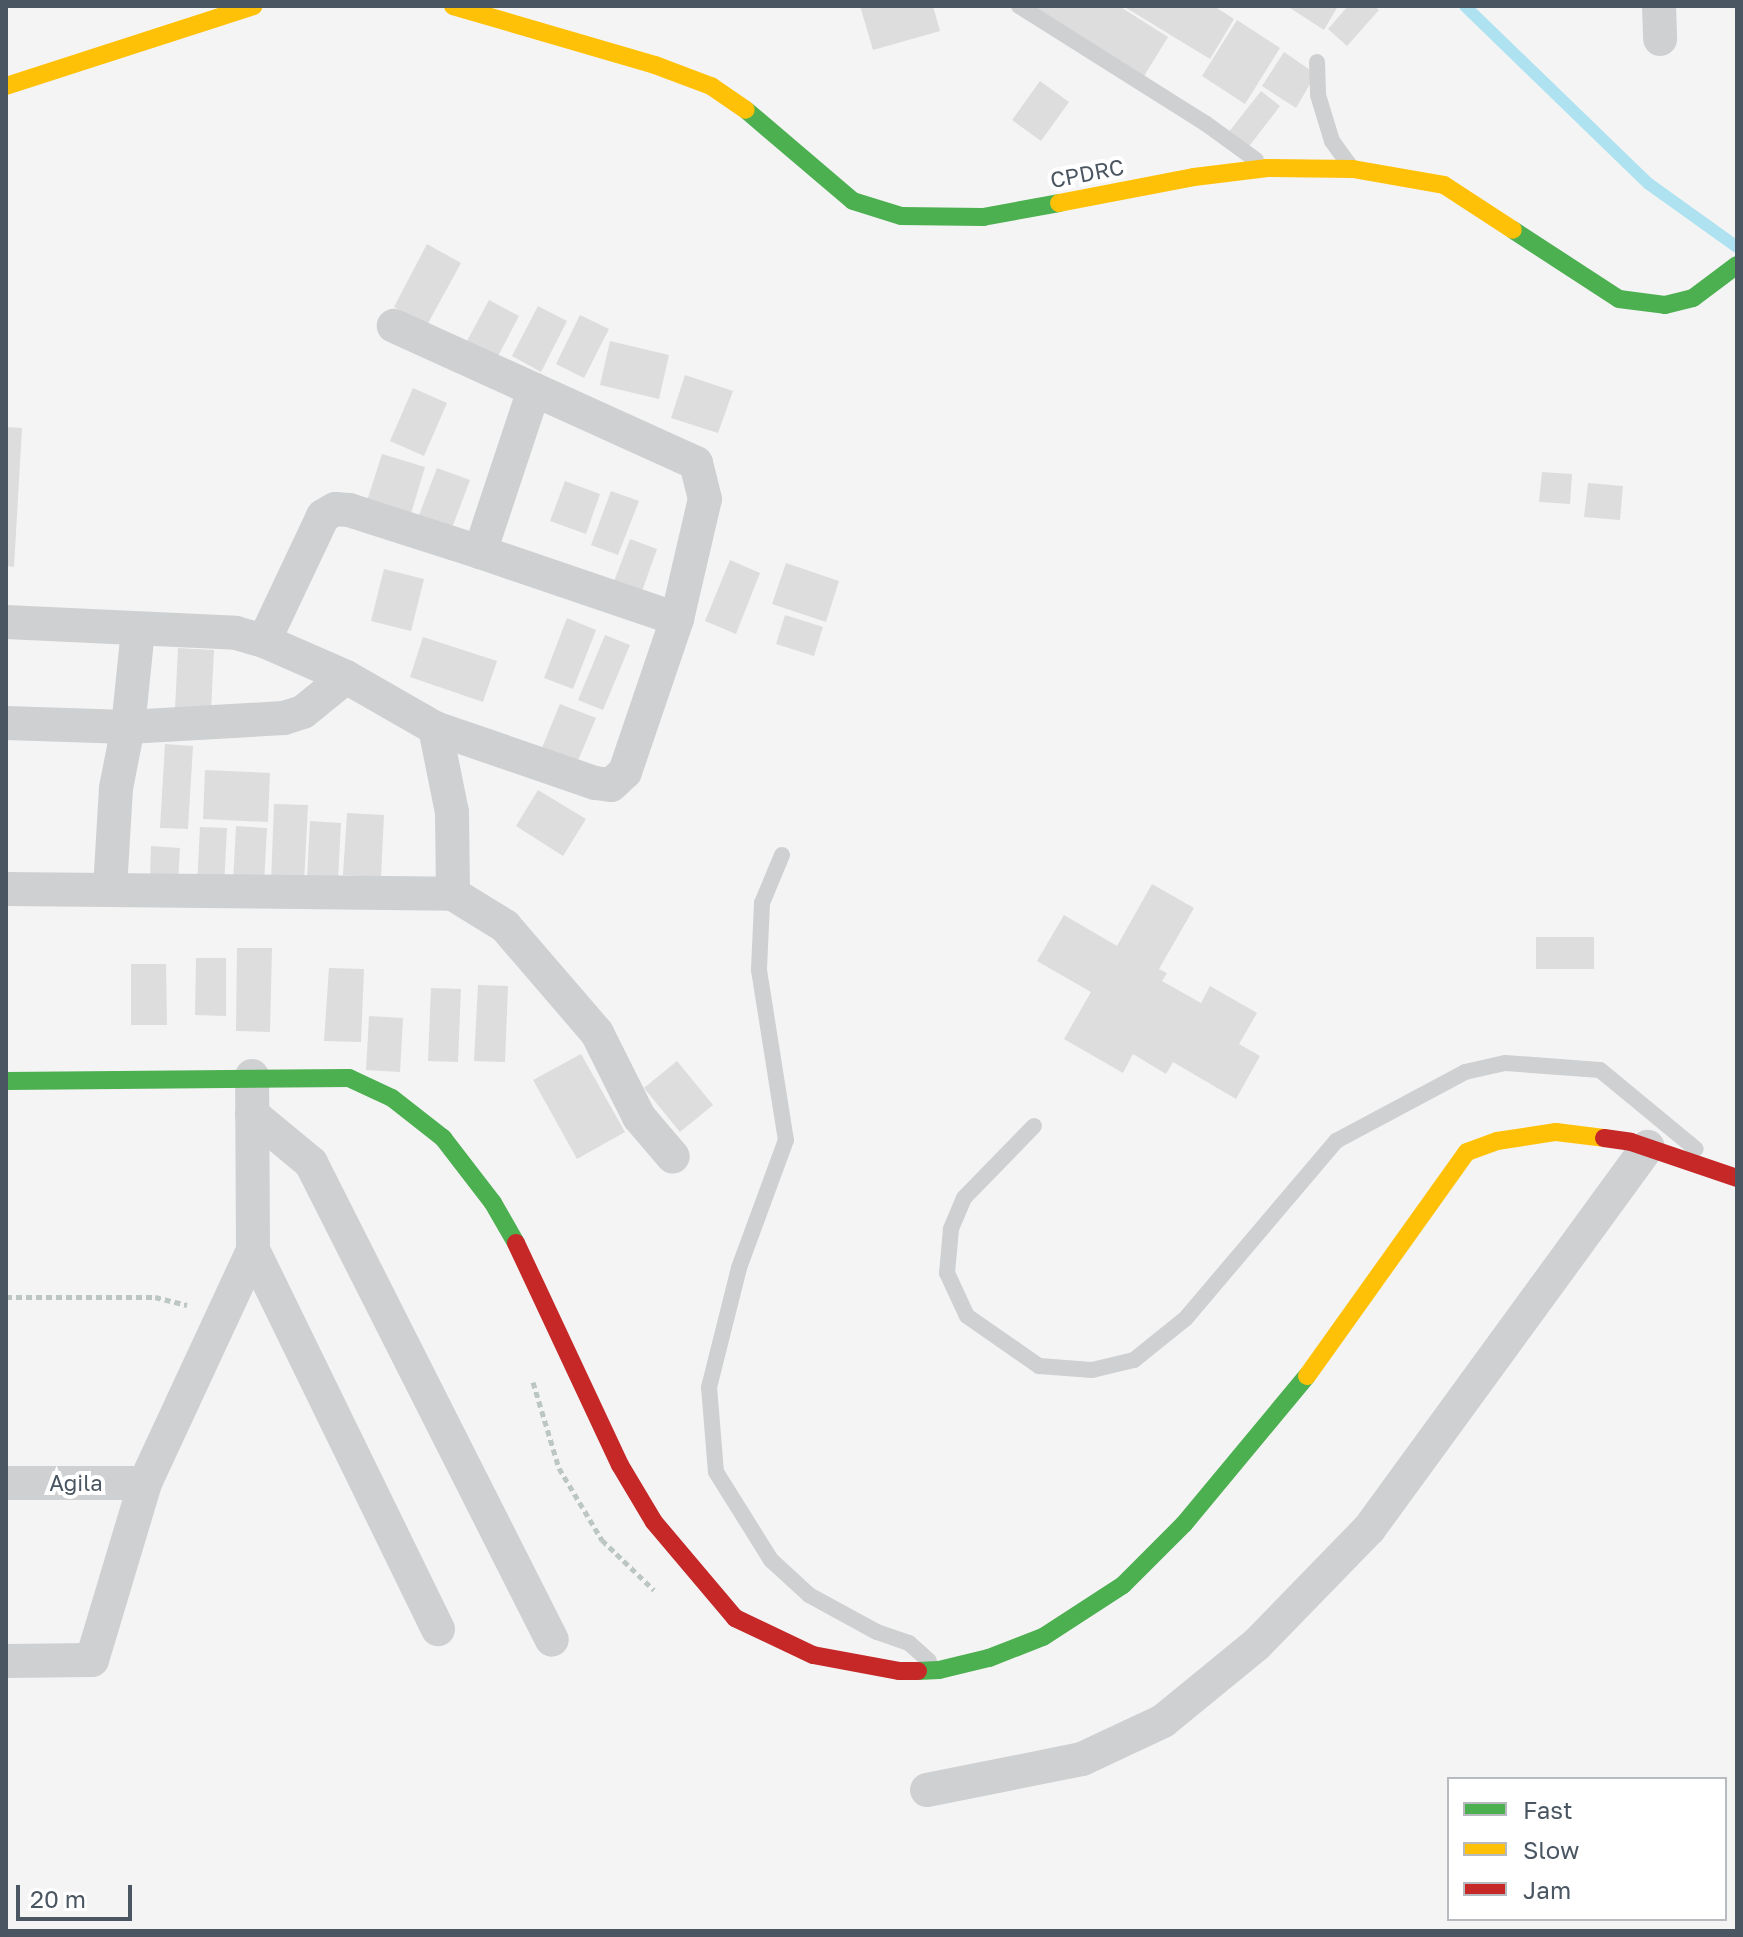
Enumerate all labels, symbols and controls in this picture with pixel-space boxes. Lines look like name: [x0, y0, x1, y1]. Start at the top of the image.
street label: CPDRC: [1048, 153, 1126, 193]
street label: Agila: [49, 1470, 103, 1496]
legend: [1447, 1777, 1727, 1921]
text: Fast: [1523, 1795, 1573, 1824]
text: Slow: [1523, 1835, 1579, 1864]
scale bar: [20, 1869, 136, 1919]
text: Jam: [1523, 1875, 1571, 1904]
text: 20 m: [30, 1884, 86, 1913]

